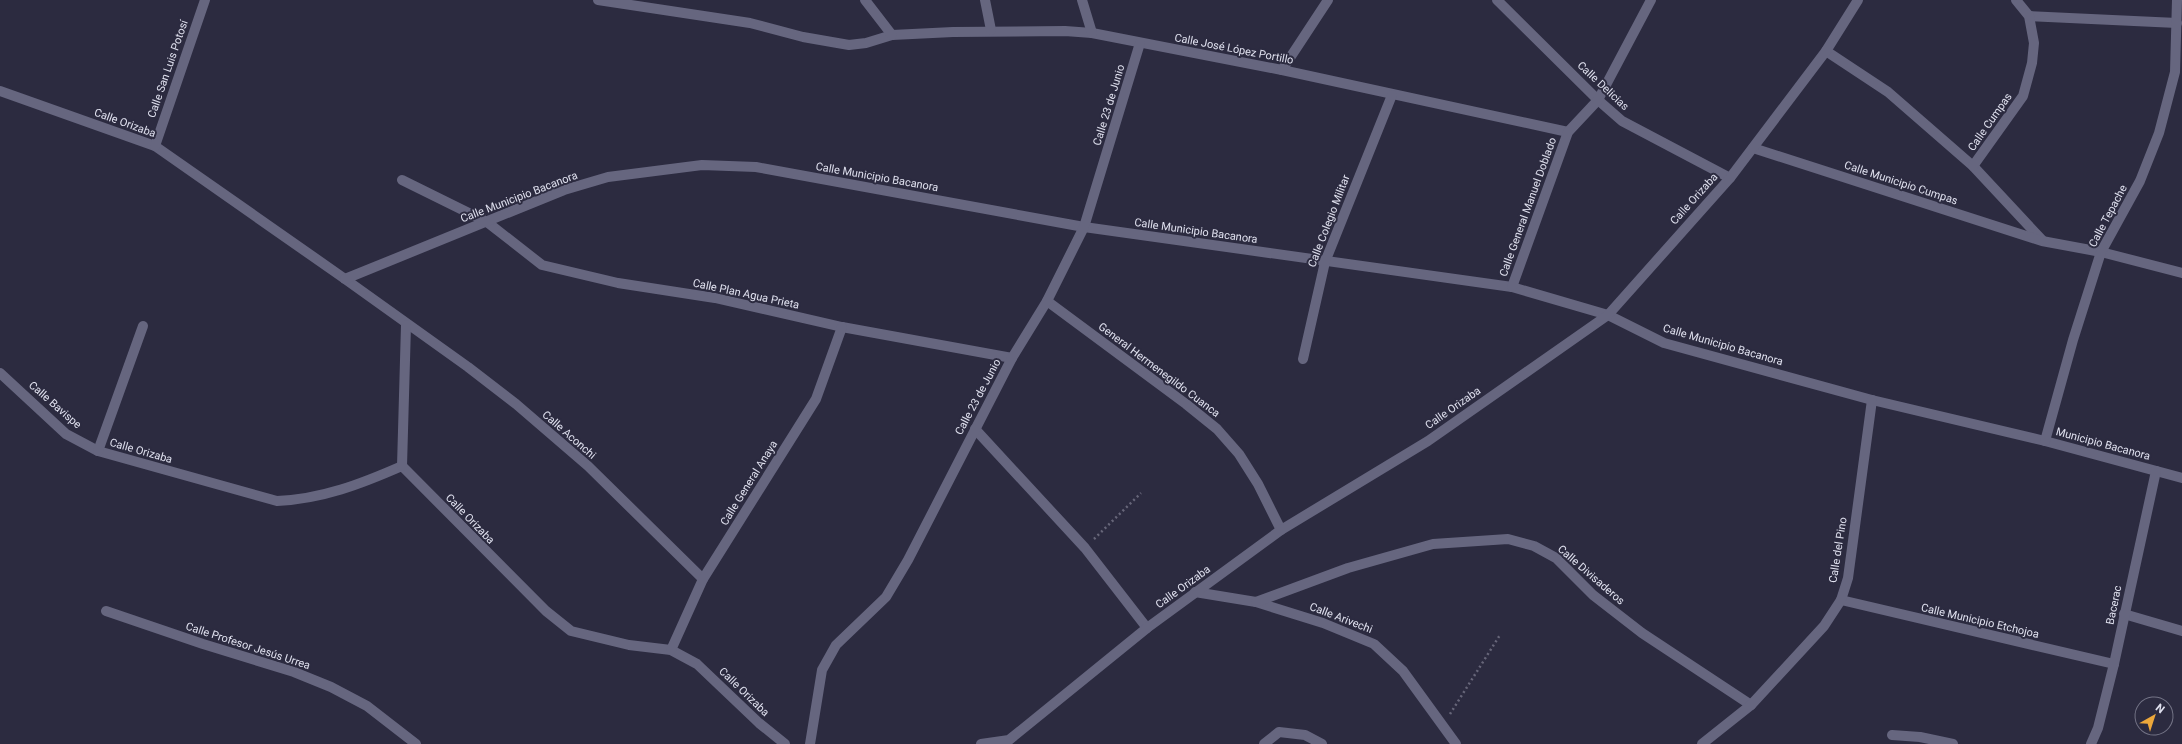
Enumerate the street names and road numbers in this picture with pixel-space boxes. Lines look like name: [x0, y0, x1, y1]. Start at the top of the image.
street label: Calle San Luis Potosí: [145, 17, 191, 120]
street label: Calle José López Portillo: [1173, 31, 1295, 67]
street label: Calle Delicias: [1575, 59, 1632, 113]
street label: Calle 23 de Junio: [1090, 63, 1128, 147]
street label: Calle Cumpas: [1965, 90, 2015, 153]
street label: Calle Orizaba: [92, 106, 158, 140]
street label: Calle General Manuel Doblado: [1497, 136, 1559, 278]
street label: Calle Municipio Cumpas: [1843, 159, 1960, 208]
street label: Calle Municipio Bacanora: [815, 160, 939, 194]
street label: Calle Municipio Bacanora: [459, 169, 579, 225]
street label: Calle Orizaba: [1668, 171, 1720, 227]
street label: Calle Colegio Militar: [1305, 173, 1353, 269]
street label: Calle Tepache: [2086, 183, 2130, 249]
street label: Calle Municipio Bacanora: [1134, 216, 1258, 246]
street label: Calle Plan Agua Prieta: [692, 276, 800, 312]
street label: General Hermenegildo Cuanca: [1096, 320, 1222, 420]
street label: Calle Municipio Bacanora: [1662, 322, 1784, 368]
street label: Calle 23 de Junio: [953, 357, 1003, 437]
street label: Calle Bavispe: [26, 379, 84, 431]
street label: Calle Orizaba: [1423, 384, 1483, 432]
street label: Calle Aconchi: [540, 408, 598, 462]
street label: Municipio Bacanora: [2054, 425, 2152, 463]
street label: Calle Orizaba: [108, 436, 174, 466]
street label: Calle General Anaya: [718, 438, 780, 528]
street label: Calle Orizaba: [443, 491, 497, 547]
street label: Calle del Pino: [1826, 516, 1850, 584]
street label: Calle Divisaderos: [1555, 542, 1627, 608]
street label: Calle Orizaba: [1153, 563, 1213, 611]
street label: Bacerac: [2104, 584, 2125, 626]
street label: Calle Arivechi: [1308, 600, 1374, 636]
street label: Calle Municipio Etchojoa: [1920, 601, 2040, 641]
street label: Calle Profesor Jesús Urrea: [184, 620, 312, 672]
street label: Calle Orizaba: [716, 665, 772, 719]

